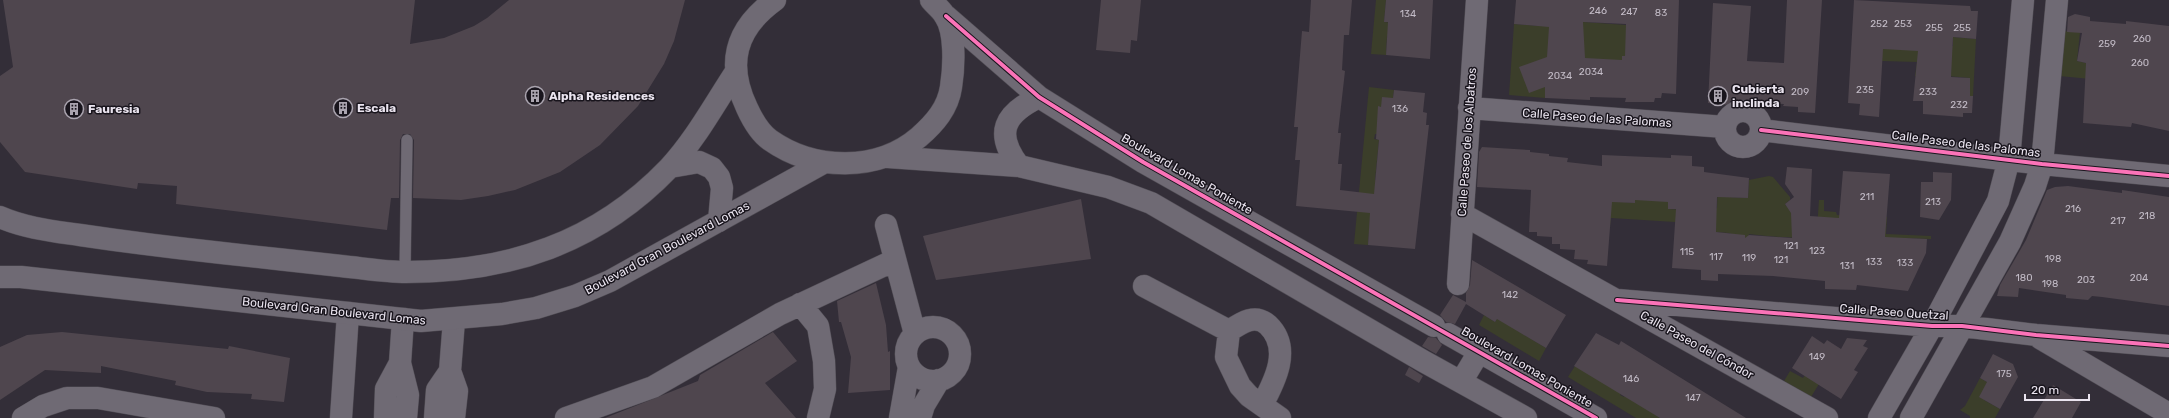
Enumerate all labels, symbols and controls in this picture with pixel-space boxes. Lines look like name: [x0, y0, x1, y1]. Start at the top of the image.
house number: 246: [1589, 5, 1607, 17]
house number: 247: [1621, 6, 1637, 18]
house number: 83: [1655, 7, 1667, 19]
house number: 134: [1400, 8, 1416, 20]
house number: 252: [1870, 18, 1888, 30]
house number: 253: [1894, 18, 1912, 30]
house number: 255: [1925, 22, 1943, 34]
house number: 255: [1953, 22, 1971, 34]
house number: 260: [2133, 33, 2151, 45]
house number: 259: [2098, 38, 2116, 50]
house number: 260: [2131, 57, 2149, 69]
house number: 2034: [1579, 66, 1603, 78]
street label: Calle Paseo de los Albatros: [1455, 67, 1479, 217]
house number: 2034: [1548, 70, 1572, 82]
place label: Cubierta inclinda: [1732, 82, 1784, 110]
house number: 235: [1856, 84, 1874, 96]
building icon: Alpha Residences: [524, 85, 546, 107]
building icon: Cubierta inclinda: [1707, 85, 1729, 107]
house number: 209: [1791, 86, 1809, 98]
house number: 233: [1919, 86, 1937, 98]
place label: Alpha Residences: [549, 89, 655, 103]
building icon: Escala: [332, 97, 354, 119]
building icon: Fauresia: [63, 98, 85, 120]
house number: 232: [1950, 99, 1968, 111]
place label: Escala: [357, 101, 396, 115]
place label: Fauresia: [88, 102, 140, 116]
house number: 136: [1392, 103, 1408, 115]
street label: Calle Paseo de las Palomas: [1522, 106, 1672, 130]
street label: Calle Paseo de las Palomas: [1891, 128, 2041, 160]
street label: Boulevard Lomas Poniente: [1119, 131, 1255, 217]
house number: 211: [1860, 191, 1874, 203]
house number: 213: [1925, 196, 1941, 208]
street label: Boulevard Gran Boulevard Lomas: [582, 198, 752, 298]
house number: 216: [2065, 203, 2081, 215]
house number: 218: [2139, 210, 2155, 222]
house number: 217: [2110, 215, 2126, 227]
house number: 121: [1784, 240, 1798, 252]
house number: 123: [1809, 245, 1825, 257]
house number: 115: [1680, 246, 1694, 258]
house number: 117: [1709, 251, 1723, 263]
house number: 119: [1742, 252, 1756, 264]
house number: 198: [2045, 253, 2061, 265]
house number: 121: [1774, 254, 1788, 266]
house number: 133: [1866, 256, 1882, 268]
house number: 133: [1897, 257, 1913, 269]
house number: 131: [1840, 260, 1854, 272]
house number: 180: [2016, 272, 2033, 284]
house number: 204: [2130, 272, 2148, 284]
house number: 203: [2077, 274, 2095, 286]
house number: 198: [2042, 278, 2058, 290]
house number: 142: [1502, 289, 1518, 301]
street label: Boulevard Gran Boulevard Lomas: [241, 294, 427, 328]
street label: Calle Paseo Quetzal: [1839, 301, 1949, 323]
street label: Calle Paseo del Cóndor: [1638, 308, 1757, 382]
street label: Boulevard Lomas Poniente: [1459, 324, 1595, 410]
house number: 149: [1809, 351, 1825, 363]
house number: 175: [1996, 368, 2012, 380]
house number: 146: [1623, 373, 1639, 385]
scale bar: [2025, 376, 2089, 402]
text: 20 m: [2031, 383, 2059, 397]
house number: 147: [1685, 392, 1701, 404]

